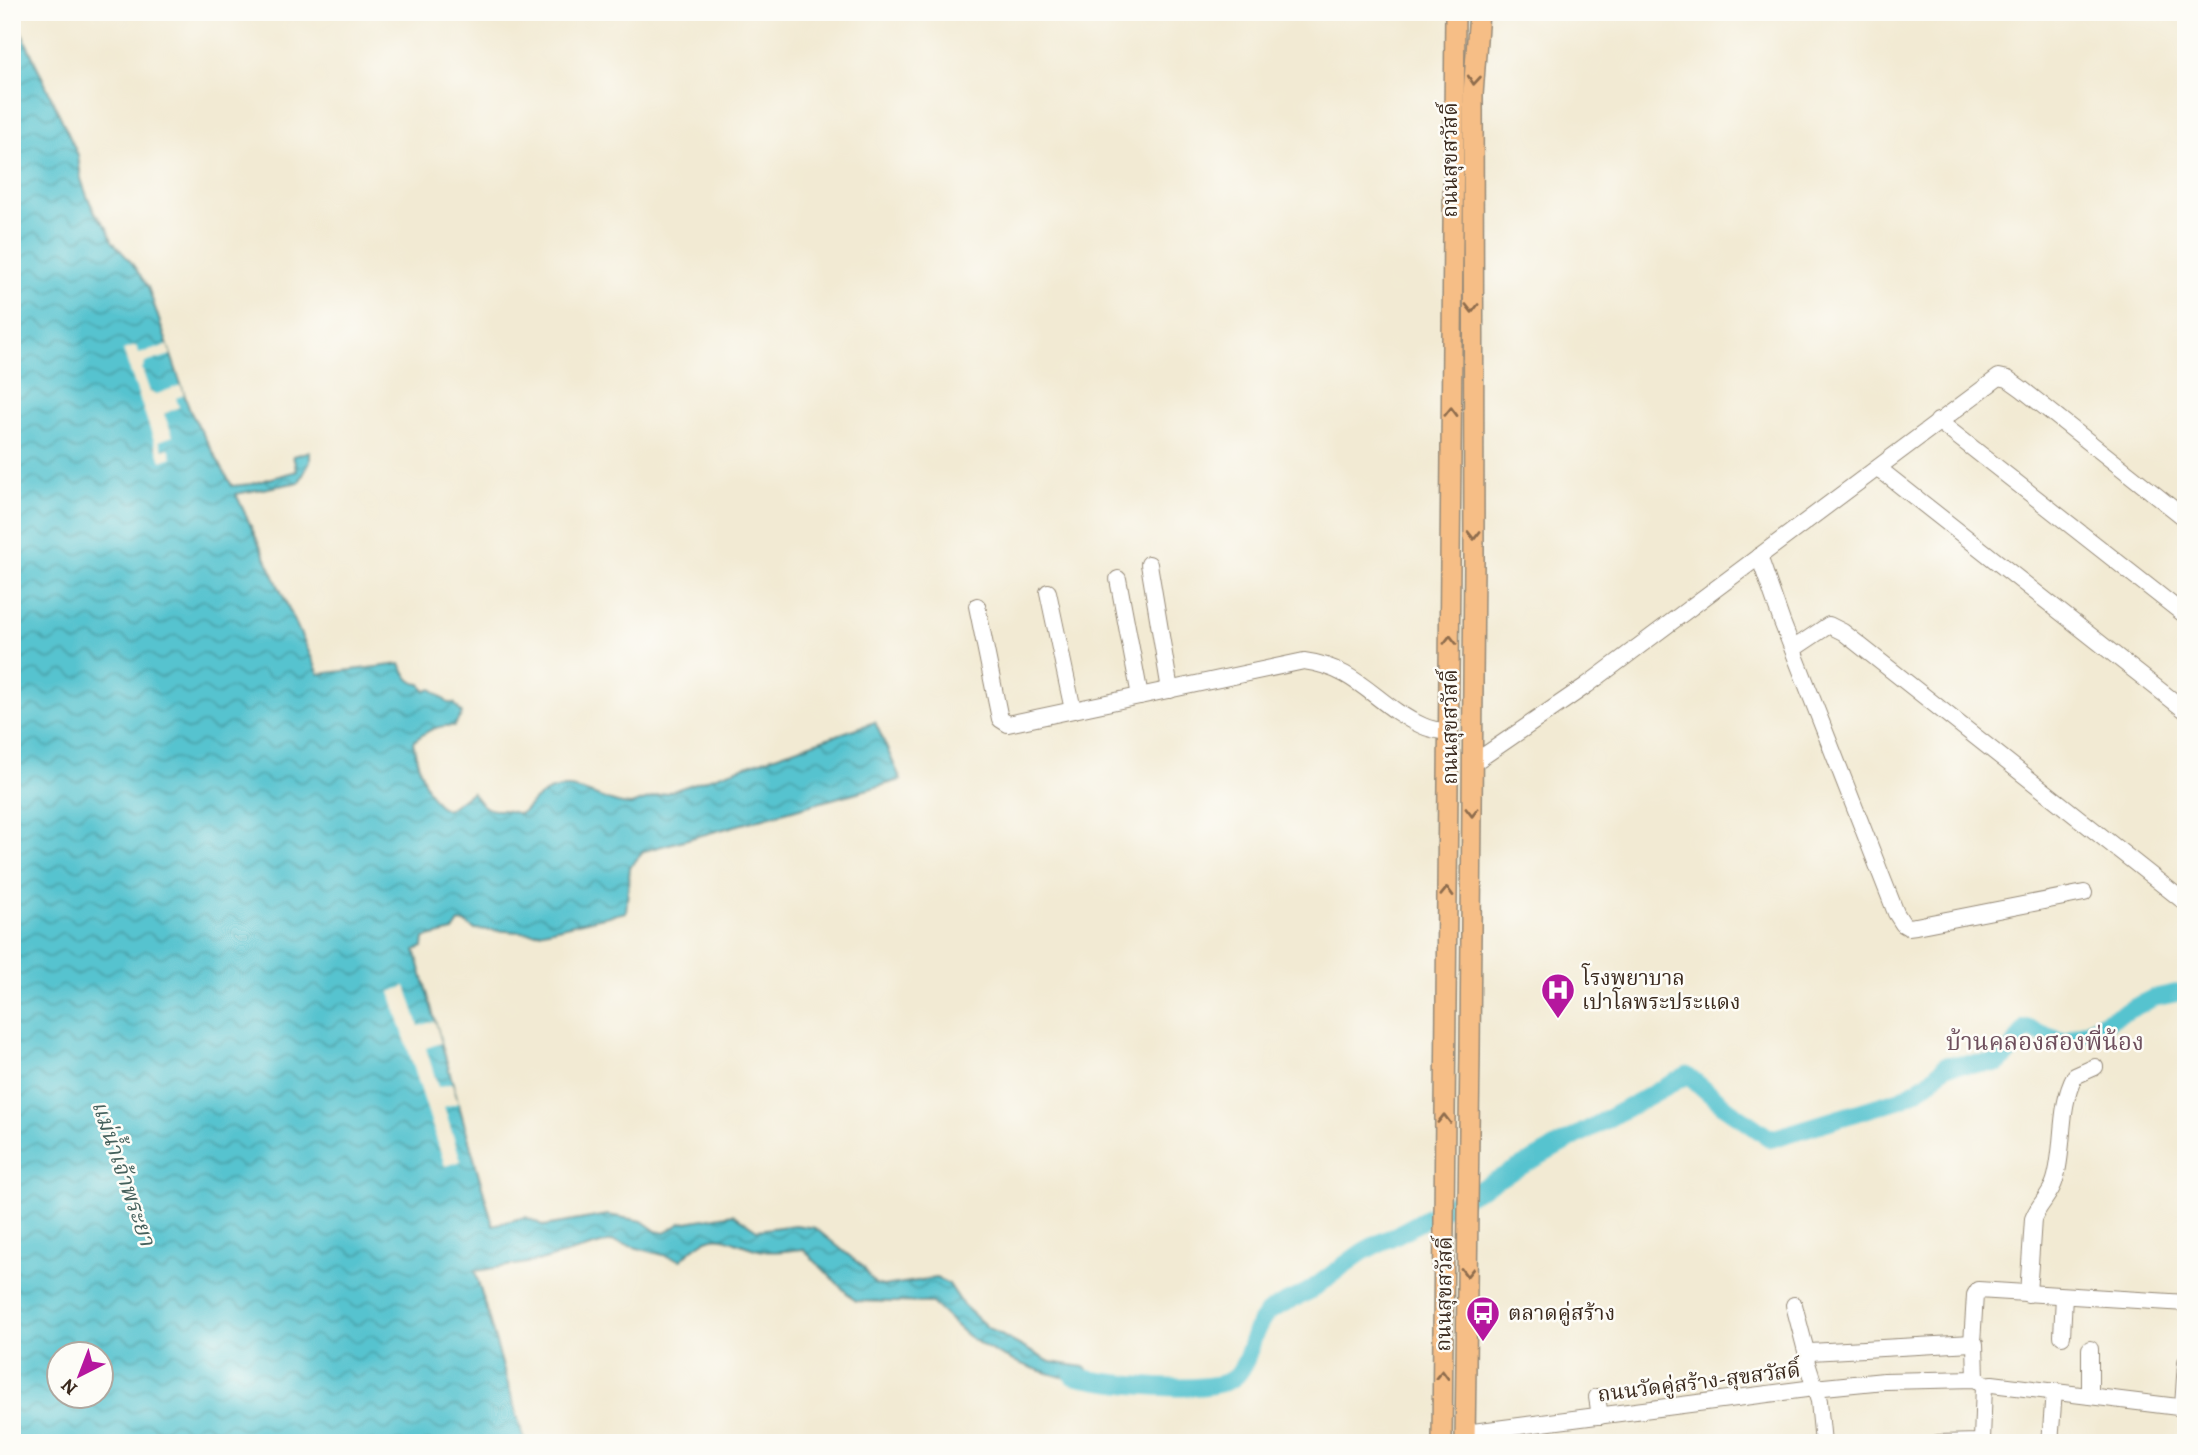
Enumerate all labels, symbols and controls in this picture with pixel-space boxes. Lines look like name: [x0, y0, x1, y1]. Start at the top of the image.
one-way arrow: [1467, 75, 1482, 86]
street label: ถนนสุขสวัสดิ์: [1434, 101, 1464, 218]
one-way arrow: [1464, 303, 1480, 313]
one-way arrow: [1443, 406, 1459, 417]
one-way arrow: [1466, 530, 1482, 541]
one-way arrow: [1442, 634, 1458, 644]
street label: ถนนสุขสวัสดิ์: [1434, 668, 1464, 785]
one-way arrow: [1464, 807, 1480, 817]
one-way arrow: [1439, 886, 1454, 897]
place label: โรงพยาบาล เปาโลพระประแดง: [1581, 963, 1741, 1016]
hospital icon: โรงพยาบาล เปาโลพระประแดง: [1539, 971, 1577, 1020]
district label: บ้านคลองสองพี่น้อง: [1946, 1024, 2144, 1058]
water label: แม่น้ำเจ้าพระยา: [84, 1096, 165, 1251]
one-way arrow: [1436, 1113, 1452, 1124]
street label: ถนนสุขสวัสดิ์: [1427, 1235, 1459, 1352]
one-way arrow: [1459, 1267, 1475, 1278]
bus stop icon: ตลาดคู่สร้าง: [1464, 1294, 1502, 1343]
place label: ตลาดคู่สร้าง: [1508, 1299, 1615, 1327]
north arrow: [46, 1340, 116, 1410]
street label: ถนนวัดคู่สร้าง-สุขสวัสดิ์: [1596, 1354, 1803, 1408]
one-way arrow: [1435, 1369, 1450, 1380]
text: N: [55, 1372, 83, 1401]

